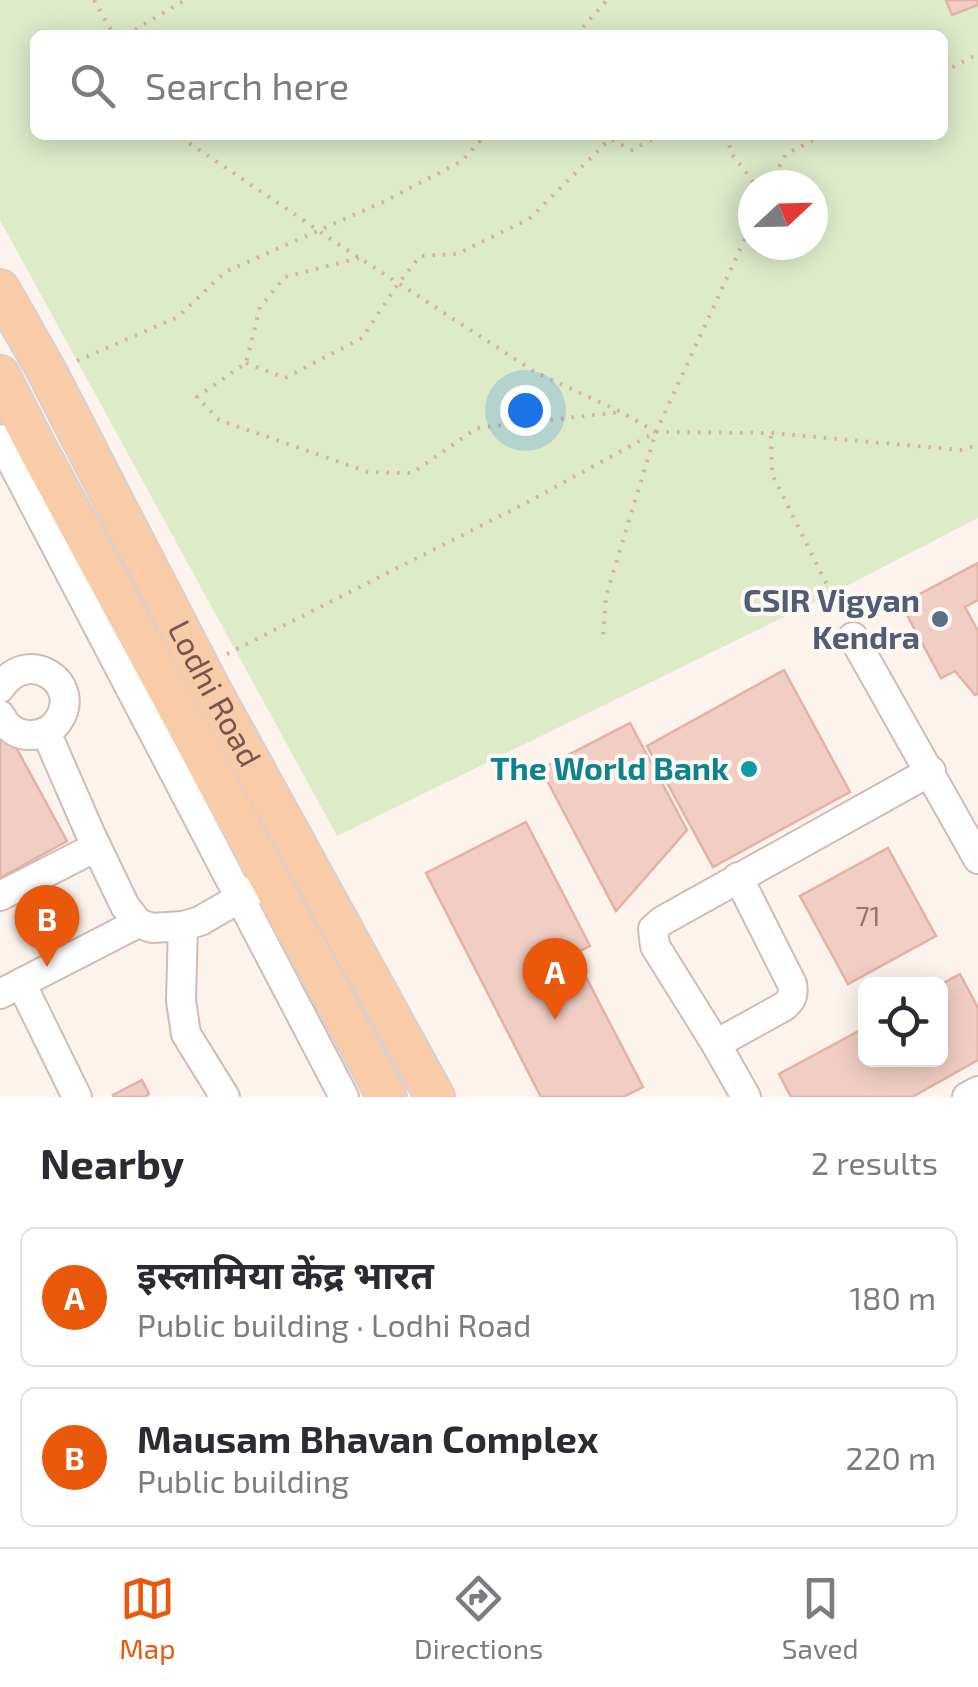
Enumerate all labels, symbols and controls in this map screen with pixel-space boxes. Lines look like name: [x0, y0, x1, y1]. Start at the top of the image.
search box: [30, 30, 948, 140]
icon: search: [65, 58, 120, 113]
text: Search here: [145, 62, 349, 108]
north arrow: [738, 170, 828, 260]
your location: [500, 385, 551, 436]
place label: CSIR Vigyan Kendra: [743, 580, 920, 655]
marker: CSIR Vigyan Kendra: [929, 608, 951, 630]
street label: Lodhi Road: [161, 613, 271, 772]
place label: The World Bank: [490, 748, 729, 786]
marker: The World Bank: [738, 758, 760, 780]
pin: B: [15, 884, 80, 967]
house number: 71: [855, 898, 881, 932]
pin: A: [522, 938, 588, 1020]
map controls: [858, 977, 948, 1067]
button: locate: [858, 977, 948, 1067]
text: Nearby: [40, 1137, 184, 1187]
text: 2 results: [811, 1143, 938, 1181]
text: इस्लामिया केंद्र भारत: [137, 1251, 434, 1297]
text: A: [64, 1278, 85, 1316]
text: 180 m: [849, 1278, 936, 1316]
text: Public building · Lodhi Road: [137, 1305, 531, 1343]
text: Mausam Bhavan Complex: [137, 1415, 599, 1461]
text: B: [64, 1438, 85, 1476]
text: 220 m: [846, 1438, 936, 1476]
text: Public building: [137, 1461, 349, 1499]
tab: Map: [119, 1571, 175, 1665]
tab: Directions: [414, 1571, 543, 1665]
tab: Saved: [782, 1571, 859, 1665]

